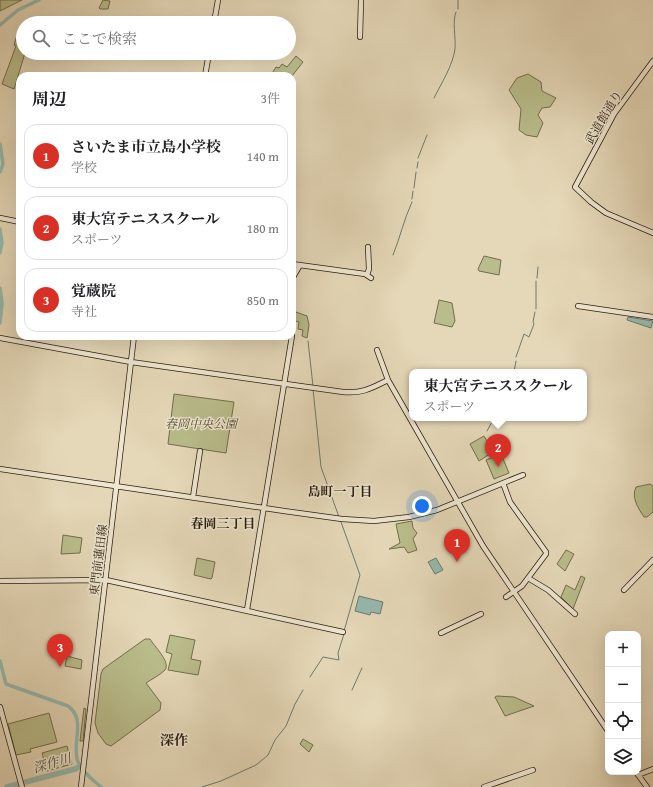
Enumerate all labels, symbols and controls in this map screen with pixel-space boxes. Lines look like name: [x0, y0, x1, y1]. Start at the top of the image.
search box: [16, 16, 296, 60]
icon: search: [30, 27, 52, 49]
text: ここで検索: [62, 28, 137, 49]
text: 周辺: [32, 86, 66, 111]
street label: 武道館通り: [580, 87, 626, 147]
text: 3件: [261, 89, 280, 108]
text: さいたま市立島小学校: [71, 136, 221, 157]
text: 1: [43, 147, 49, 166]
text: 140 m: [247, 147, 279, 166]
text: 学校: [71, 158, 97, 177]
text: 東大宮テニススクール: [71, 208, 220, 229]
text: 2: [43, 219, 49, 238]
text: 180 m: [247, 219, 279, 238]
text: スポーツ: [71, 230, 122, 249]
text: 覚蔵院: [71, 280, 116, 301]
text: 3: [43, 291, 49, 310]
text: 850 m: [247, 291, 279, 310]
text: 寺社: [71, 302, 97, 321]
popup: [409, 369, 587, 421]
text: 東大宮テニススクール: [423, 375, 573, 396]
text: スポーツ: [423, 397, 475, 416]
park label: 春岡中央公園: [165, 415, 239, 432]
pin: 2: [485, 434, 511, 467]
district label: 島町一丁目: [307, 482, 373, 501]
your location: [412, 496, 432, 516]
district label: 春岡三丁目: [190, 514, 256, 533]
street label: 東門前蓮田線: [85, 523, 111, 597]
pin: 1: [444, 529, 470, 562]
map controls: [605, 631, 641, 775]
button: +: [605, 631, 641, 667]
pin: 3: [47, 634, 73, 667]
button: −: [605, 667, 641, 703]
button: locate: [605, 703, 641, 739]
district label: 深作: [160, 730, 188, 750]
button: layers: [605, 739, 641, 775]
water label: 深作川: [31, 748, 75, 778]

